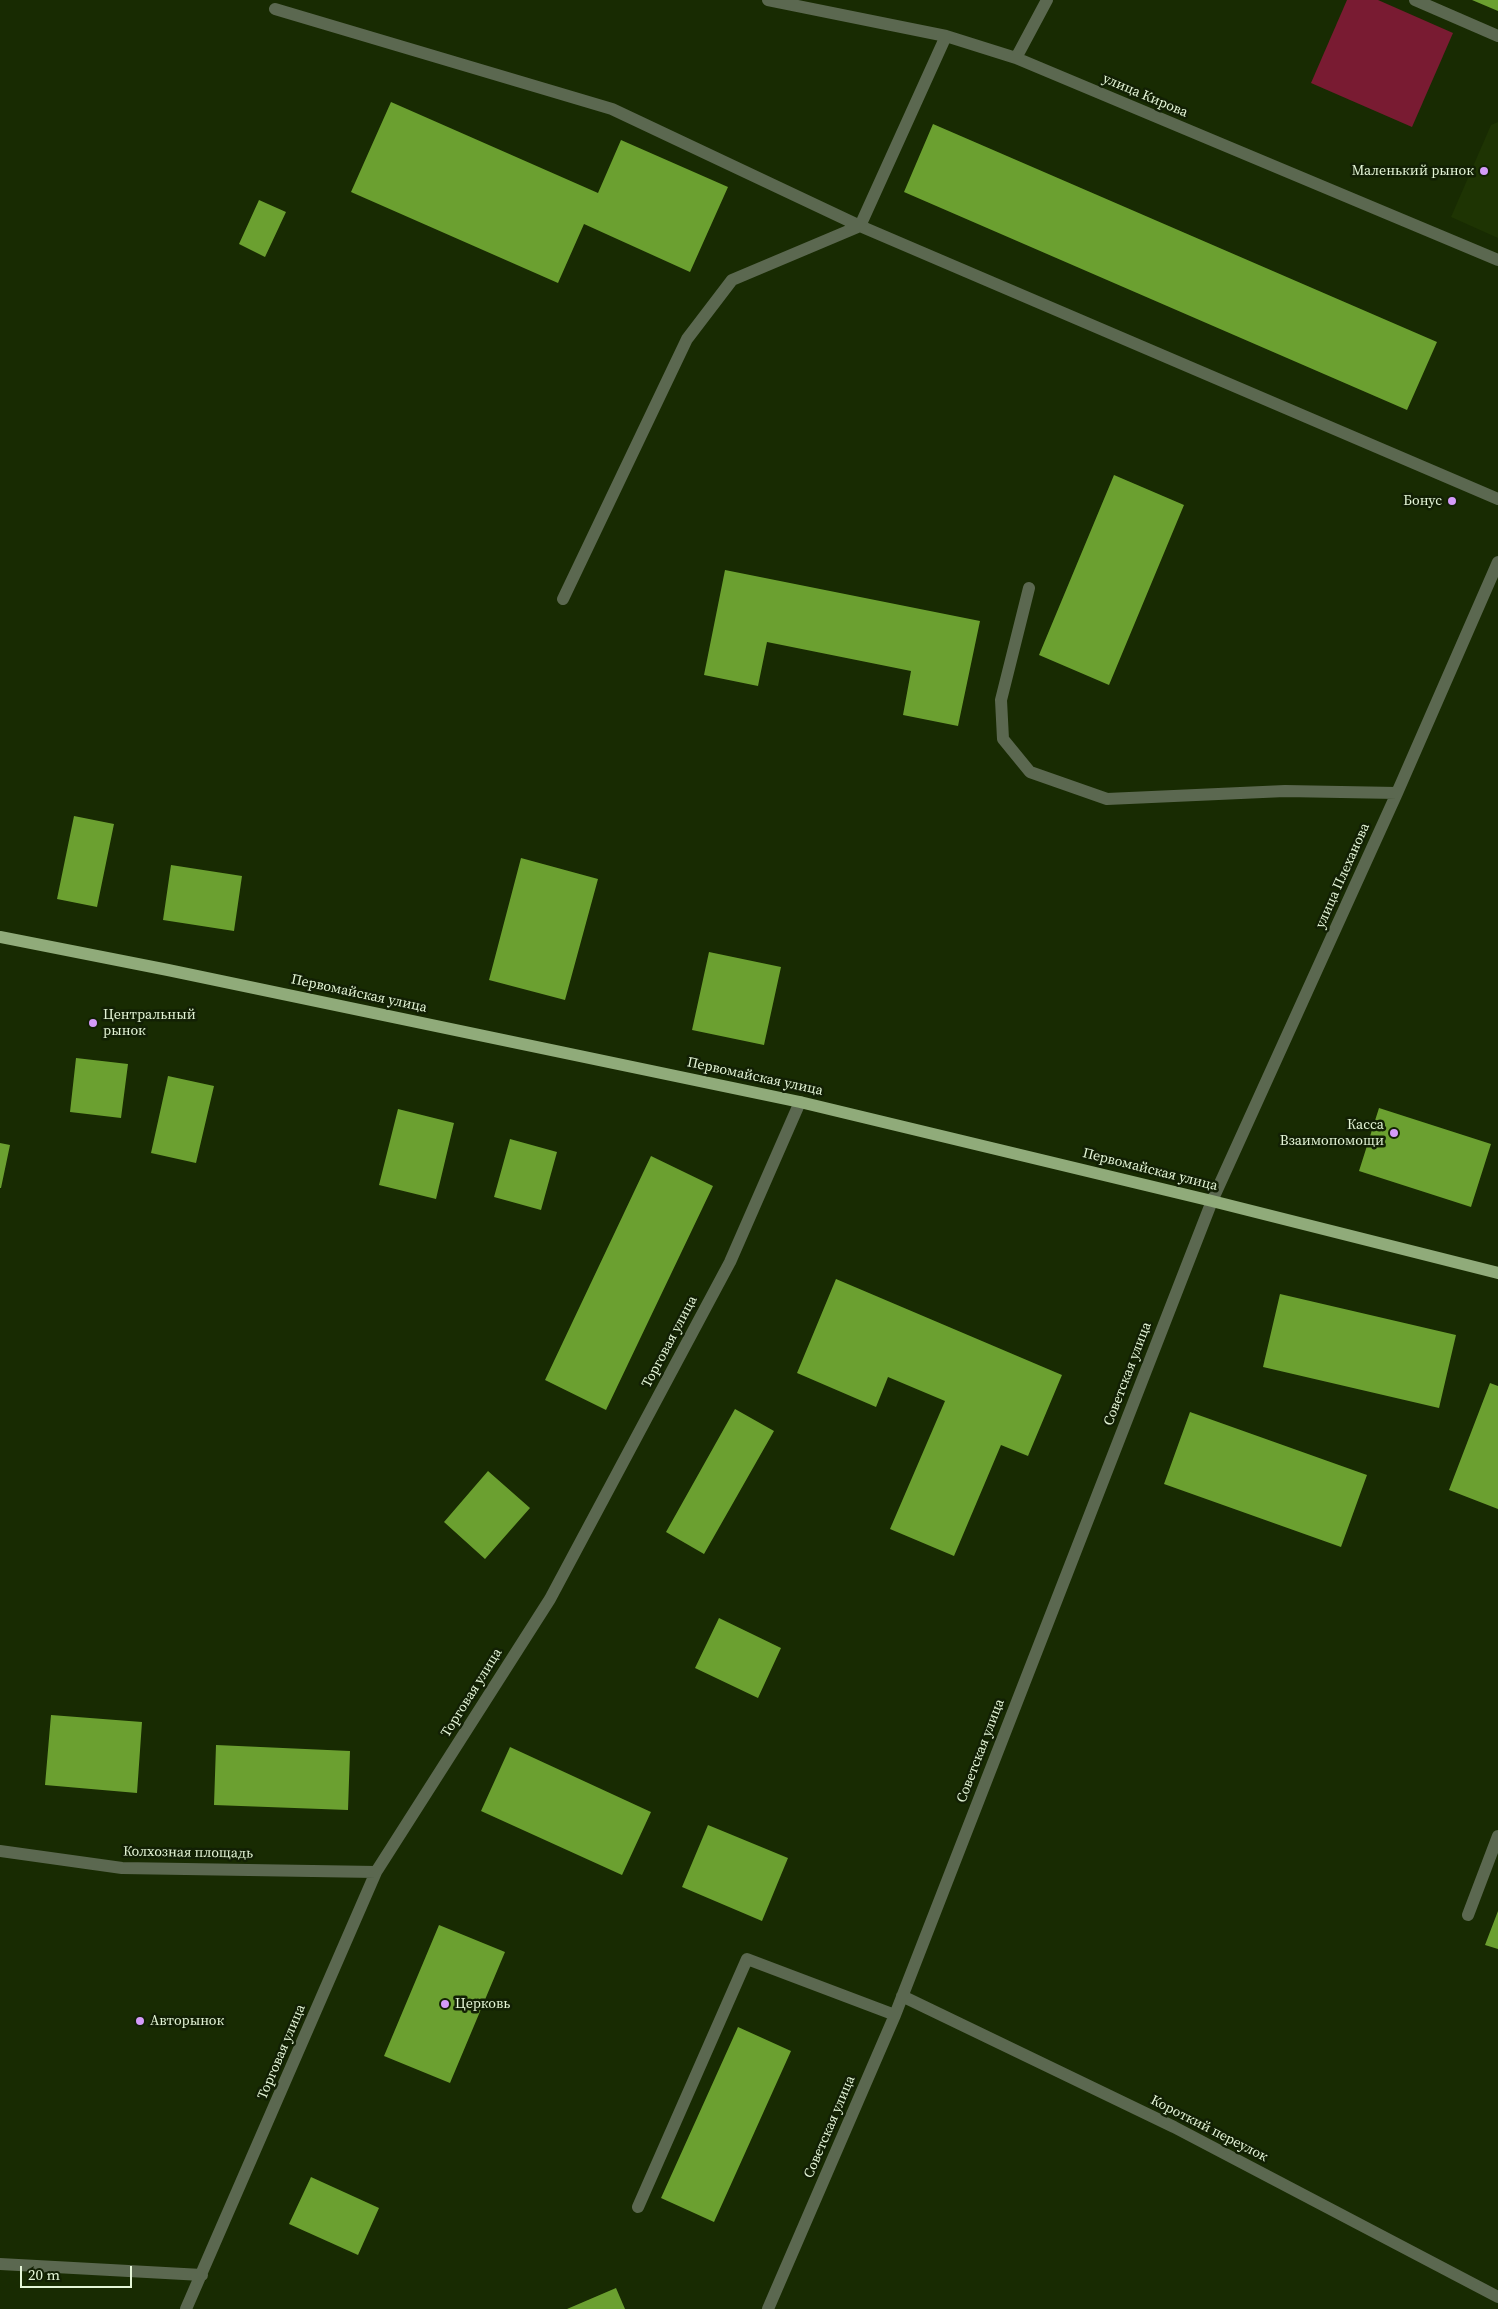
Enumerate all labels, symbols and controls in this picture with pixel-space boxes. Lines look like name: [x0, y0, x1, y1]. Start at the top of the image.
street label: улица Кирова: [1100, 71, 1190, 121]
place label: Маленький рынок: [1352, 163, 1474, 179]
marker: Маленький рынок: [1478, 165, 1490, 177]
place label: Бонус: [1403, 493, 1442, 509]
marker: Бонус: [1446, 495, 1458, 507]
street label: улица Плеханова: [1312, 821, 1374, 931]
street label: Первомайская улица: [289, 971, 429, 1017]
place label: Центральный рынок: [103, 1007, 196, 1040]
marker: Центральный рынок: [87, 1017, 99, 1029]
street label: Первомайская улица: [685, 1054, 825, 1100]
place label: Касса Взаимопомощи: [1280, 1117, 1384, 1150]
marker: Касса Взаимопомощи: [1388, 1127, 1400, 1139]
street label: Первомайская улица: [1081, 1145, 1219, 1195]
street label: Торговая улица: [639, 1293, 701, 1391]
street label: Советская улица: [1100, 1320, 1156, 1428]
street label: Торговая улица: [438, 1645, 506, 1741]
street label: Советская улица: [953, 1697, 1009, 1805]
street label: Колхозная площадь: [123, 1843, 253, 1863]
place label: Церковь: [455, 1996, 510, 2012]
marker: Церковь: [439, 1998, 451, 2010]
street label: Торговая улица: [254, 2002, 310, 2102]
place label: Авторынок: [150, 2013, 224, 2029]
marker: Авторынок: [134, 2015, 146, 2027]
street label: Советская улица: [801, 2073, 859, 2181]
street label: Короткий переулок: [1148, 2092, 1270, 2166]
scale bar: [22, 2256, 135, 2288]
text: 20 m: [28, 2264, 60, 2285]

